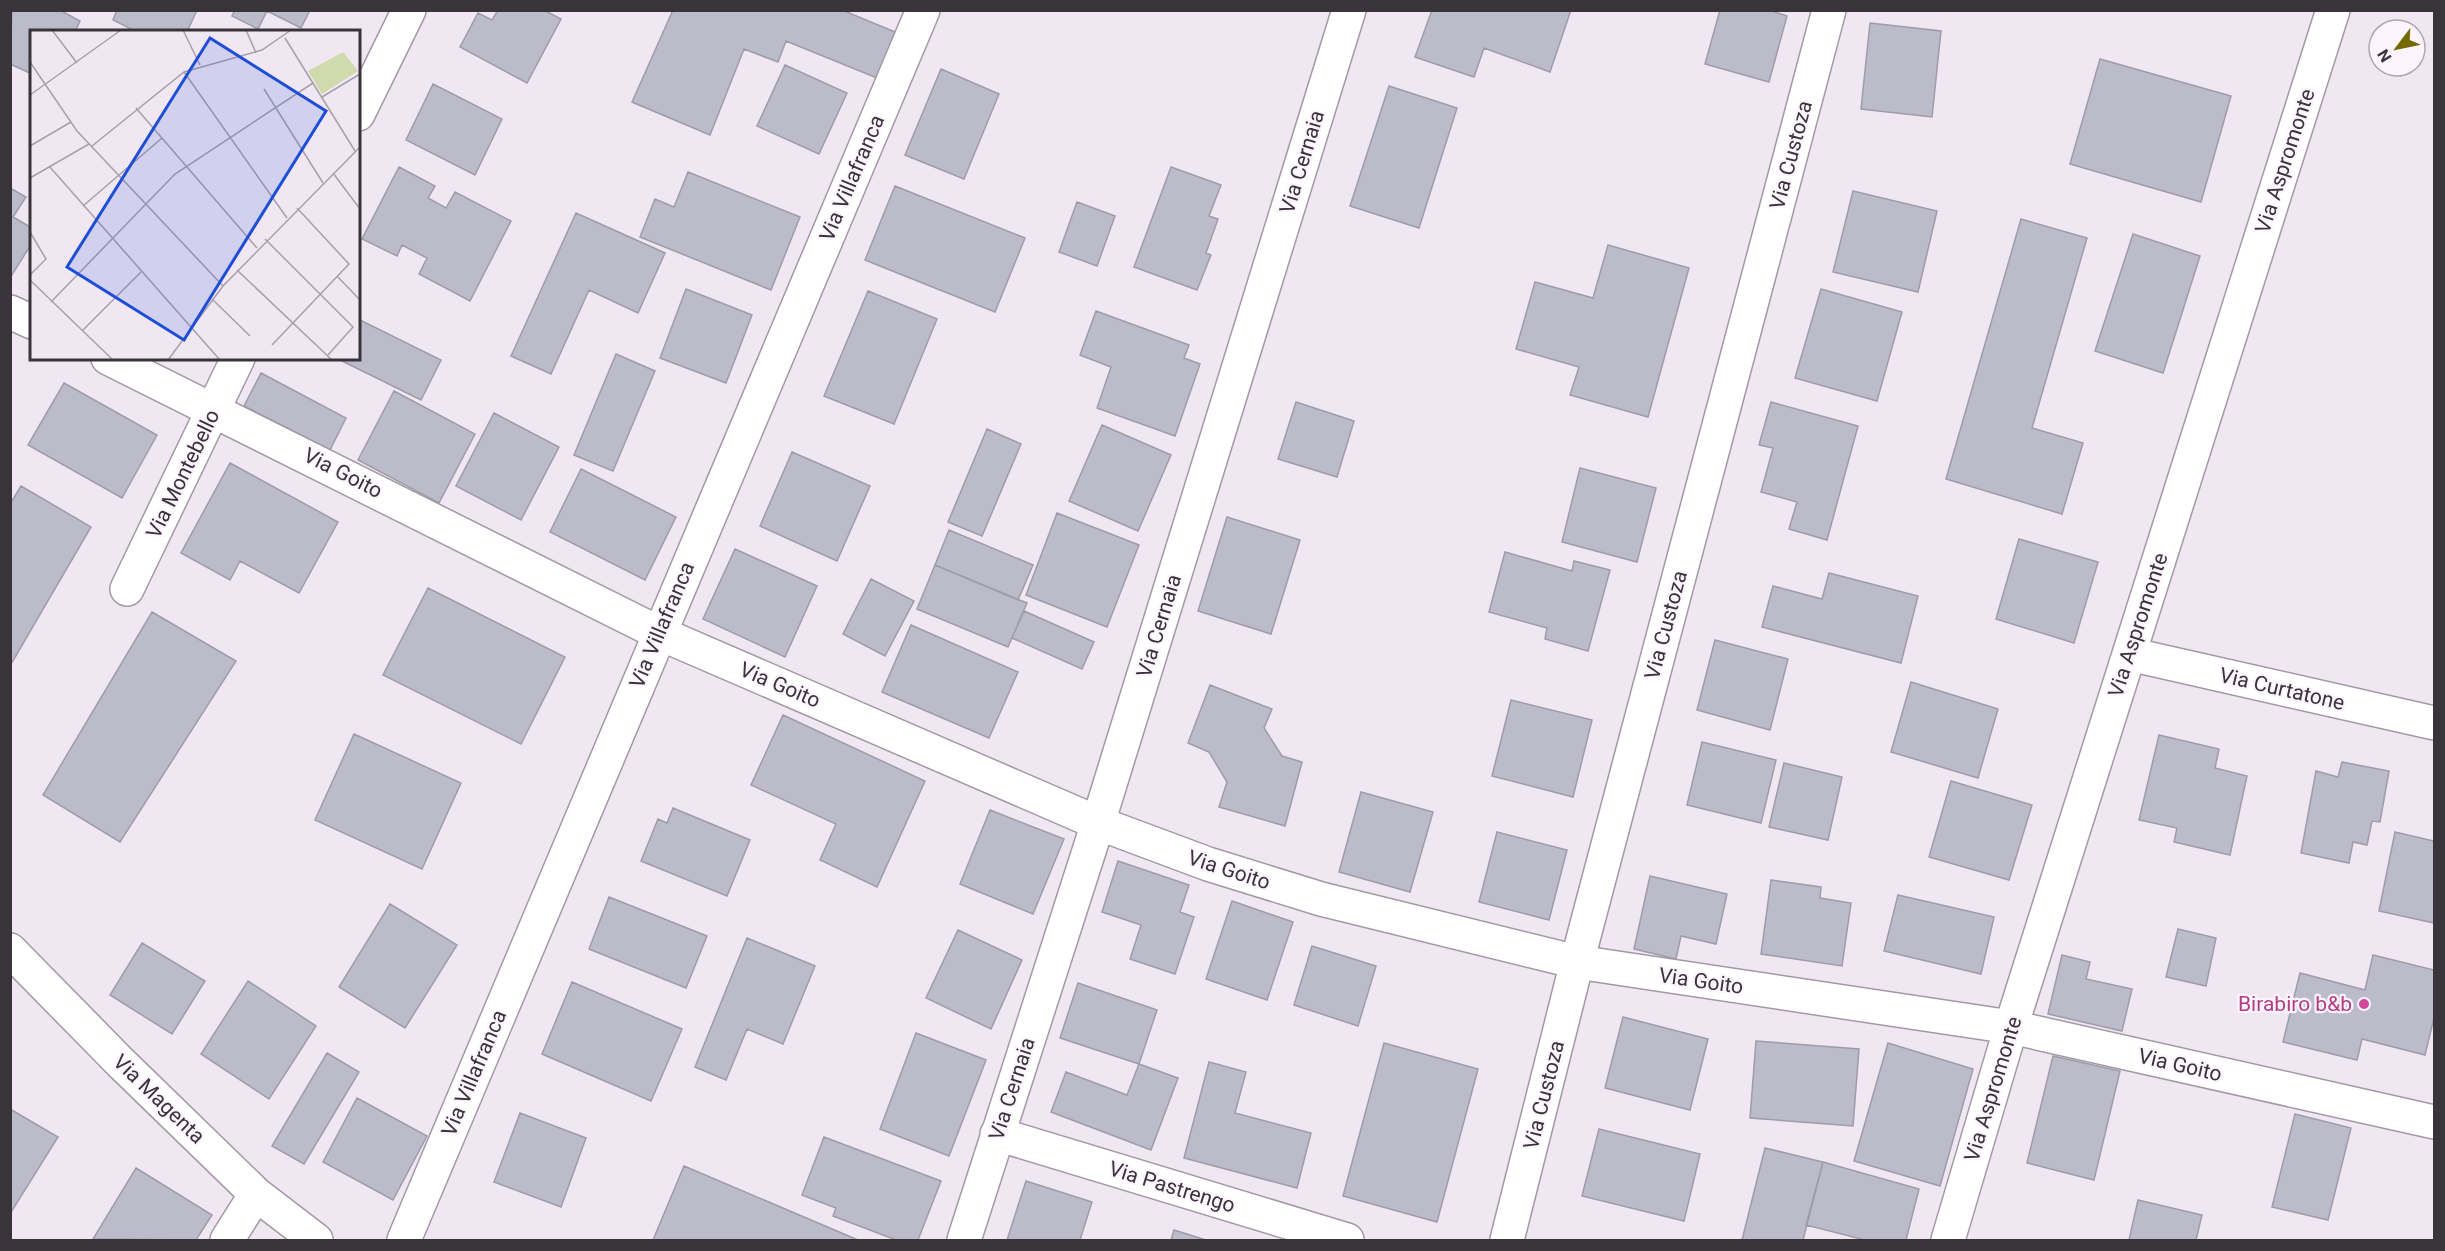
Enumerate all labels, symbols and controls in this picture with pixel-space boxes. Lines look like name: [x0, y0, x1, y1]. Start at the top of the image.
north arrow: [2367, 18, 2427, 78]
inset map: [30, 30, 360, 360]
text: N: [2374, 46, 2396, 66]
street label: Via Aspromonte: [2250, 86, 2320, 236]
street label: Via Custoza: [1765, 98, 1817, 212]
street label: Via Cernaia: [1275, 108, 1329, 216]
street label: Via Villafranca: [815, 111, 889, 245]
street label: Via Montebello: [141, 406, 225, 542]
street label: Via Goito: [300, 443, 386, 503]
street label: Via Aspromonte: [2103, 550, 2173, 700]
street label: Via Villafranca: [625, 558, 699, 692]
street label: Via Custoza: [1640, 568, 1692, 682]
street label: Via Cernaia: [1132, 572, 1186, 680]
street label: Via Goito: [736, 657, 824, 713]
street label: Via Curtatone: [2217, 663, 2347, 715]
street label: Via Goito: [1185, 845, 1273, 895]
street label: Via Goito: [1657, 963, 1745, 999]
place label: Birabiro b&b: [2238, 992, 2352, 1016]
marker: Birabiro b&b: [2357, 997, 2371, 1011]
street label: Via Villafranca: [437, 1006, 511, 1140]
street label: Via Aspromonte: [1960, 1014, 2026, 1164]
street label: Via Cernaia: [984, 1035, 1040, 1143]
street label: Via Custoza: [1519, 1038, 1569, 1152]
street label: Via Goito: [2136, 1044, 2224, 1086]
street label: Via Magenta: [108, 1049, 210, 1149]
street label: Via Pastrengo: [1106, 1156, 1238, 1218]

